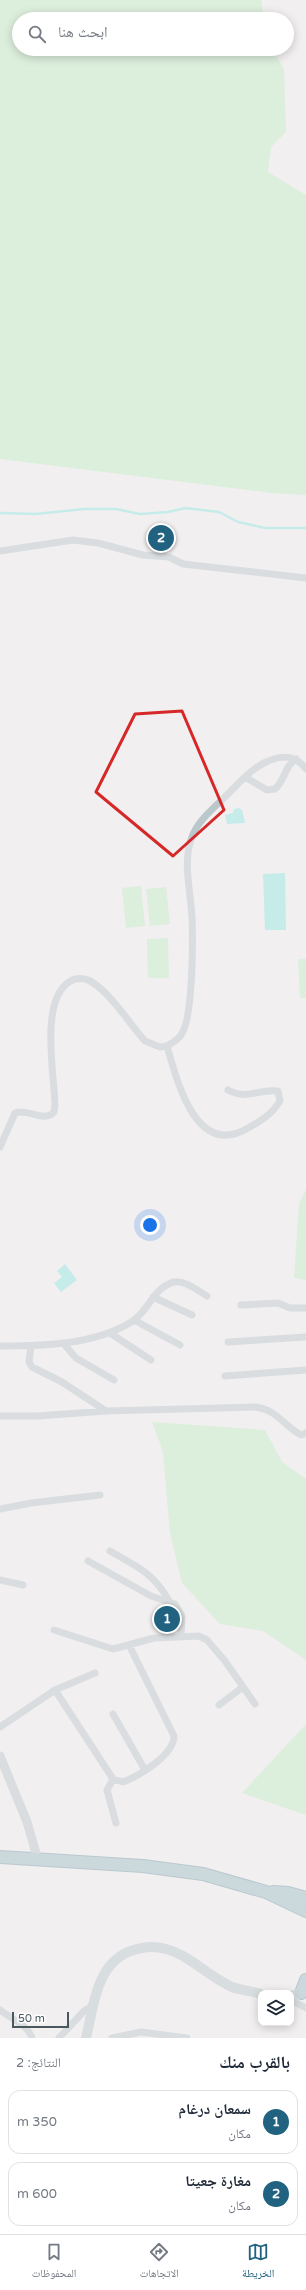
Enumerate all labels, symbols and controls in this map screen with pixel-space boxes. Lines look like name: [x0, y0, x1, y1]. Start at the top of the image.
search box: [12, 12, 294, 56]
icon: search: [26, 23, 48, 45]
text: ابحث هنا: [58, 23, 108, 41]
pin: 2: [148, 523, 174, 553]
your location: [140, 1215, 160, 1235]
pin: 1: [154, 1604, 180, 1634]
map controls: [258, 1990, 294, 2026]
button: layers: [258, 1990, 294, 2026]
scale bar: [12, 2010, 69, 2029]
text: 50 m: [18, 2012, 45, 2025]
text: بالقرب منك: [219, 2052, 290, 2073]
text: النتائج: 2: [16, 2055, 61, 2071]
text: سمعان درغام: [179, 2100, 251, 2118]
text: 350 m: [17, 2114, 57, 2130]
text: 1: [272, 2114, 280, 2130]
text: مكان: [228, 2126, 251, 2142]
text: مغارة جعيتا: [185, 2172, 251, 2190]
text: 600 m: [17, 2186, 57, 2202]
text: 2: [272, 2186, 280, 2202]
text: مكان: [228, 2198, 251, 2214]
tab: المحفوظات: [32, 2241, 76, 2284]
tab: الاتجاهات: [140, 2241, 179, 2284]
tab: الخريطة: [242, 2241, 274, 2284]

